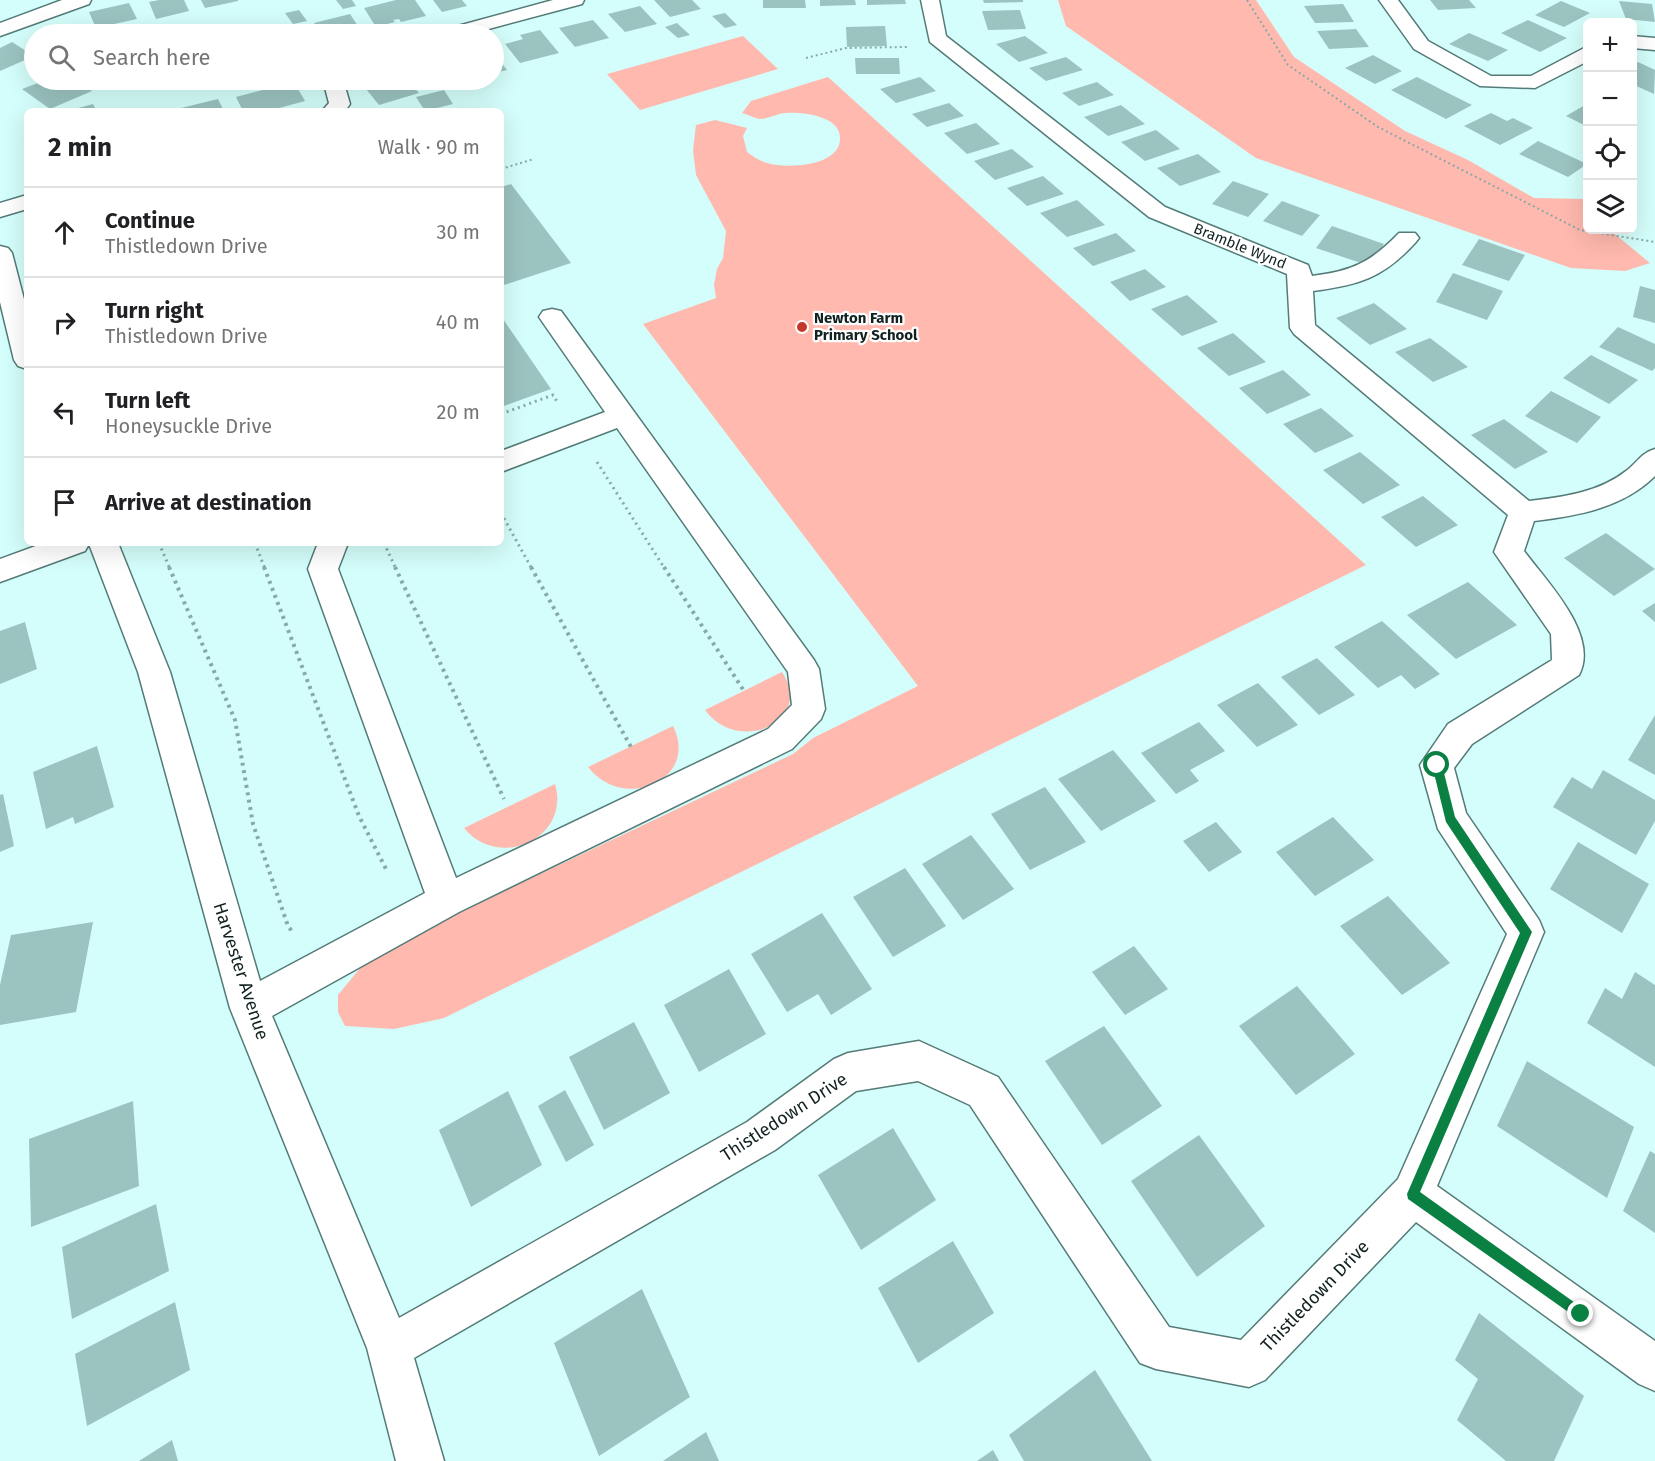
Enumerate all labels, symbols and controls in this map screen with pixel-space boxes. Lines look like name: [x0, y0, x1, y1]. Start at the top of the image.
map controls: [1583, 18, 1637, 234]
button: +: [1583, 18, 1637, 72]
search box: [24, 24, 504, 90]
icon: search: [45, 41, 78, 74]
text: Search here: [93, 44, 211, 71]
button: −: [1583, 72, 1637, 126]
button: locate: [1583, 126, 1637, 180]
text: 2 min: [48, 132, 112, 163]
text: Walk · 90 m: [378, 135, 480, 159]
button: layers: [1583, 180, 1637, 234]
text: Continue: [105, 207, 195, 234]
icon: ahead: [48, 216, 81, 249]
street label: Bramble Wynd: [1191, 219, 1289, 273]
text: 30 m: [436, 220, 480, 244]
text: Thistledown Drive: [105, 234, 268, 258]
text: Turn right: [105, 297, 204, 324]
icon: right: [48, 306, 81, 339]
place label: Newton Farm Primary School: [814, 309, 918, 344]
text: 40 m: [436, 310, 480, 334]
marker: Newton Farm Primary School: [795, 320, 809, 334]
text: Thistledown Drive: [105, 324, 268, 348]
text: Turn left: [105, 387, 190, 414]
icon: left: [48, 396, 81, 429]
text: 20 m: [437, 400, 480, 424]
text: Honeysuckle Drive: [105, 414, 272, 438]
icon: arrive: [48, 486, 81, 519]
text: Arrive at destination: [105, 489, 312, 516]
route start: [1423, 751, 1449, 777]
street label: Harvester Avenue: [208, 899, 274, 1043]
street label: Thistledown Drive: [717, 1068, 851, 1166]
street label: Thistledown Drive: [1256, 1236, 1374, 1356]
route end: [1567, 1300, 1593, 1326]

